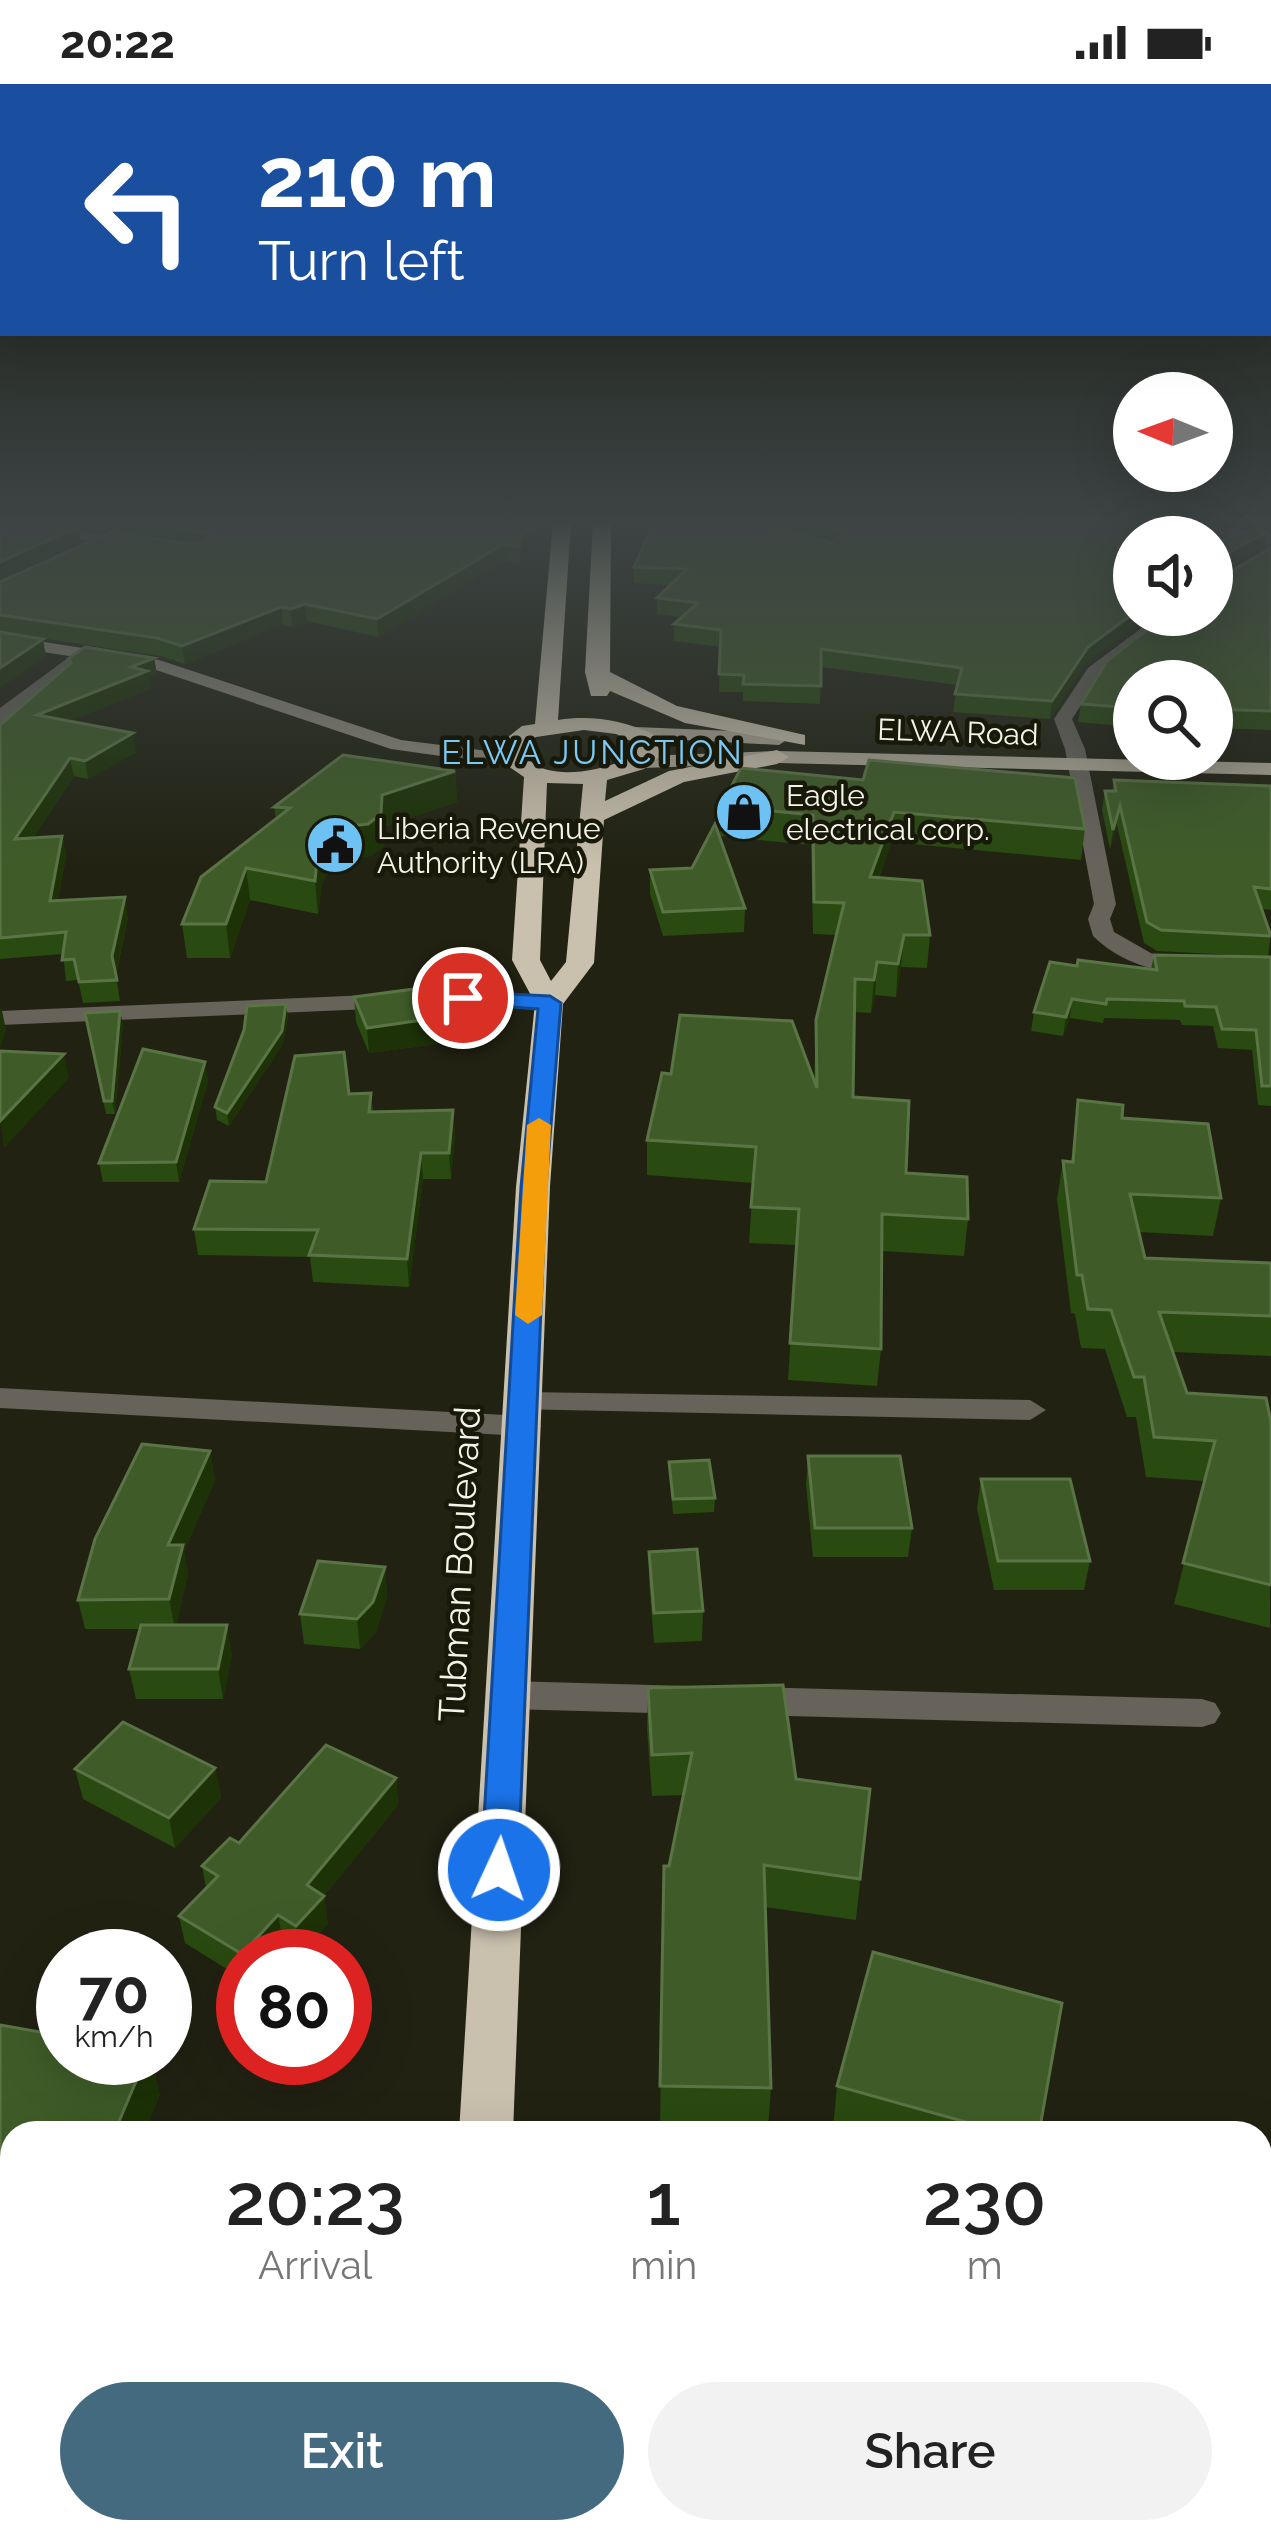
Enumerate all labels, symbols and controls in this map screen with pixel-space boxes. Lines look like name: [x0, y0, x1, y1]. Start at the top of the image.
text: 20:22: [60, 16, 175, 69]
text: 210 m: [258, 128, 497, 227]
icon: left: [60, 132, 216, 288]
text: Turn left: [258, 229, 465, 293]
north arrow: [1113, 372, 1233, 492]
map controls: [1113, 372, 1233, 780]
button: sound: [1113, 516, 1233, 636]
button: search: [1113, 660, 1233, 780]
street label: ELWA Road: [877, 712, 1039, 752]
district label: ELWA JUNCTION: [441, 733, 745, 772]
place label: Eagle electrical corp.: [786, 778, 990, 847]
shop icon: Eagle electrical corp.: [713, 781, 775, 843]
place label: Liberia Revenue Authority (LRA): [377, 811, 601, 880]
public building icon: Liberia Revenue Authority (LRA): [304, 814, 366, 876]
pin: [412, 947, 514, 1049]
icon: arrive: [430, 965, 496, 1031]
street label: Tubman Boulevard: [430, 1405, 488, 1723]
position arrow: [436, 1807, 562, 1933]
speed limit sign: 80: [216, 1929, 372, 2085]
text: 70: [79, 1957, 149, 2027]
text: km/h: [74, 2019, 154, 2054]
text: 20:23: [226, 2157, 405, 2242]
text: 1: [647, 2157, 681, 2242]
text: 230: [923, 2157, 1046, 2242]
text: Arrival: [258, 2242, 372, 2288]
text: min: [630, 2242, 697, 2288]
text: m: [967, 2242, 1003, 2288]
button: Exit: [60, 2382, 624, 2520]
button: Share: [648, 2382, 1212, 2520]

